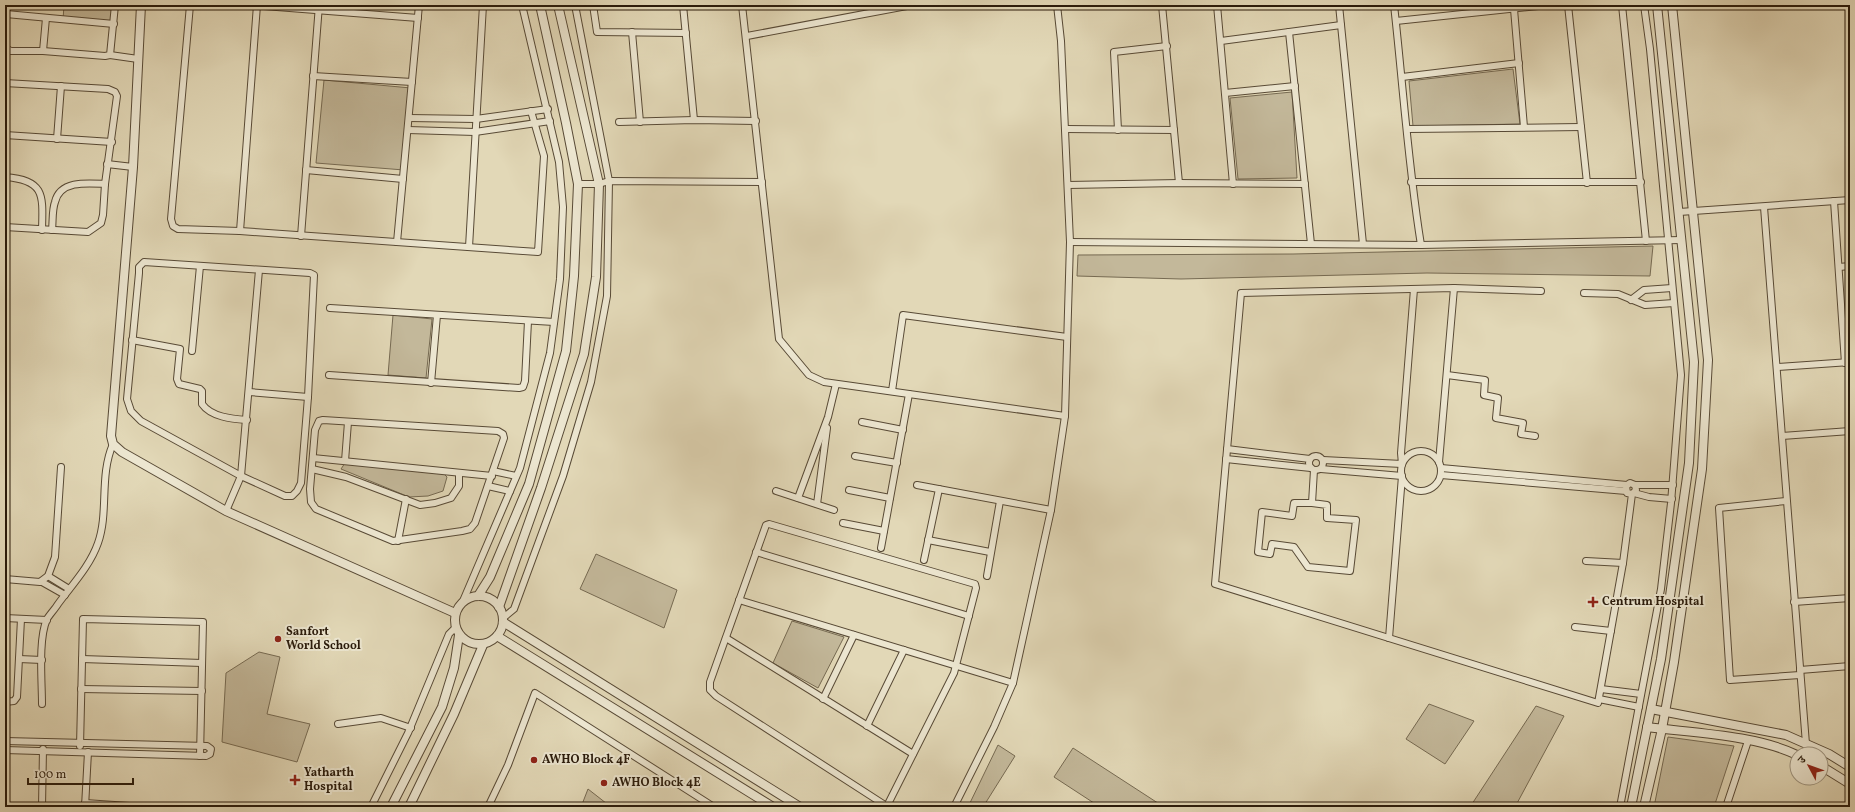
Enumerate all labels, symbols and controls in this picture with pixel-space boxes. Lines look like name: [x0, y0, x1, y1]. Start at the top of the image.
place label: Centrum Hospital: [1602, 594, 1704, 610]
marker: Centrum Hospital: [1587, 596, 1599, 608]
place label: Sanfort World School: [286, 624, 361, 654]
marker: Sanfort World School: [273, 634, 283, 644]
north arrow: [1789, 746, 1829, 786]
place label: AWHO Block 4F: [542, 752, 630, 768]
text: उ: [1794, 752, 1811, 768]
marker: AWHO Block 4F: [529, 755, 539, 765]
scale bar: [28, 760, 133, 786]
place label: Yatharth Hospital: [304, 765, 354, 795]
text: 100 m: [34, 767, 67, 783]
marker: Yatharth Hospital: [289, 774, 301, 786]
place label: AWHO Block 4E: [612, 775, 701, 791]
marker: AWHO Block 4E: [599, 778, 609, 788]

